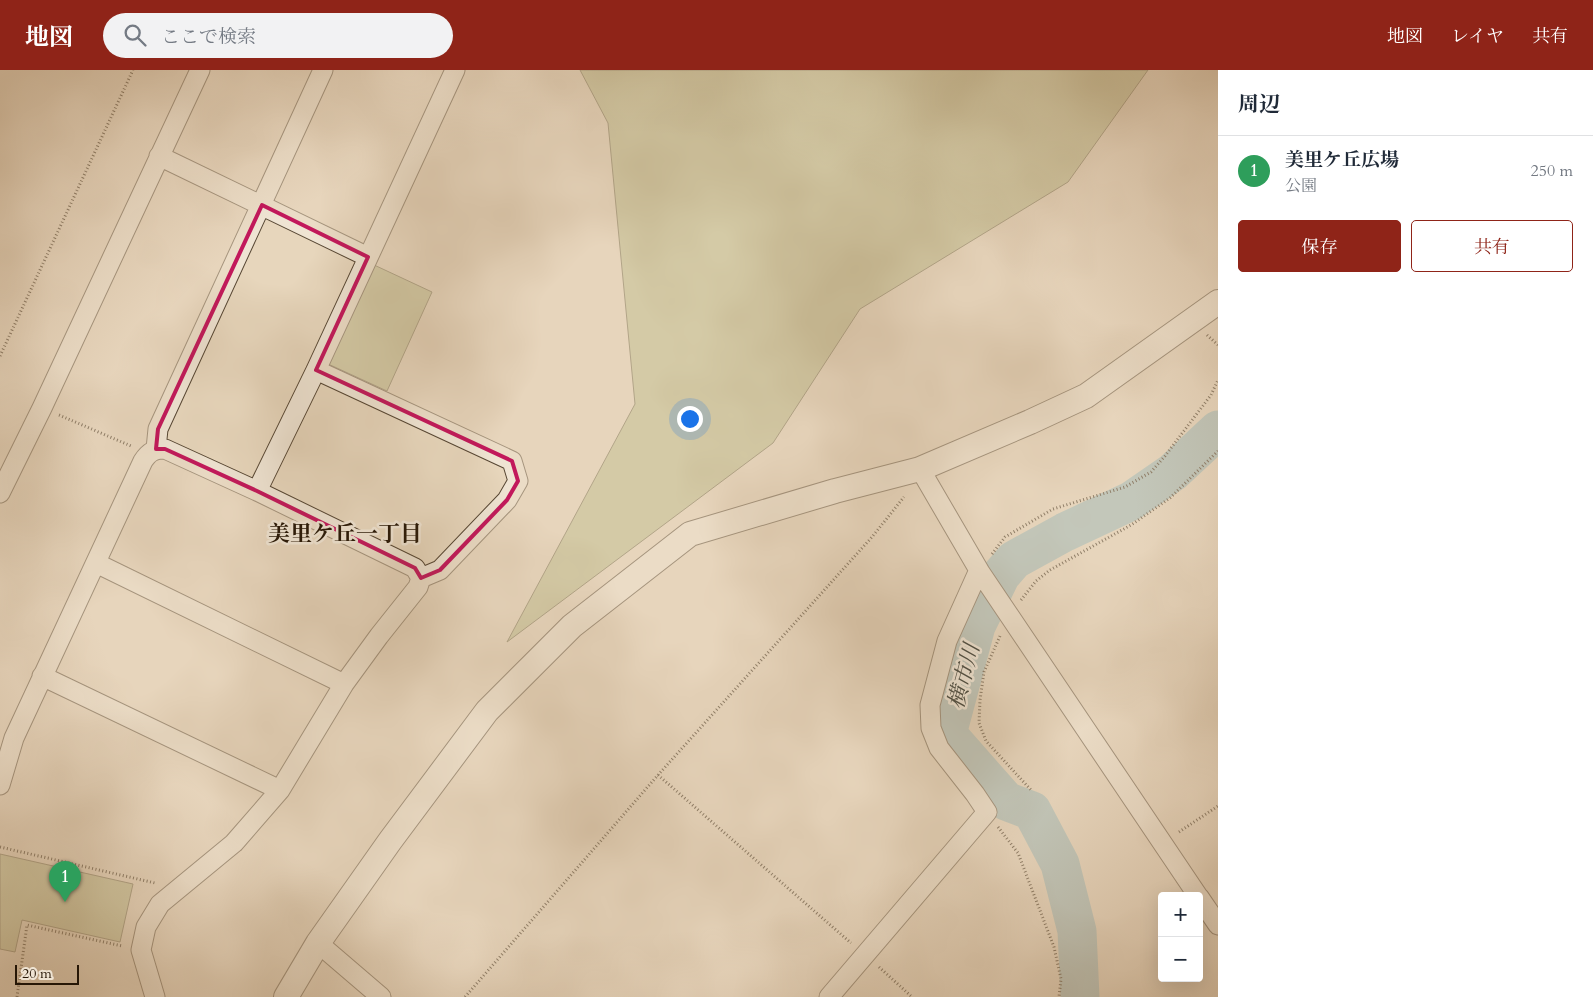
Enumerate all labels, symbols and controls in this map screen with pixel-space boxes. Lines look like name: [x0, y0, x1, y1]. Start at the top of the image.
search box: [103, 13, 453, 58]
text: 地図: [25, 21, 73, 54]
icon: search: [121, 21, 149, 49]
text: ここで検索: [161, 24, 256, 50]
text: 地図: [1387, 24, 1423, 49]
text: レイヤ: [1451, 24, 1504, 49]
text: 共有: [1532, 24, 1568, 49]
text: 周辺: [1238, 90, 1280, 119]
text: 美里ケ丘広場: [1285, 147, 1399, 173]
text: 1: [1250, 160, 1258, 182]
text: 250 m: [1531, 160, 1573, 182]
text: 公園: [1285, 175, 1317, 197]
button: 保存: [1238, 220, 1401, 272]
button: 共有: [1411, 220, 1573, 272]
your location: [677, 406, 703, 432]
district label: 美里ケ丘一丁目: [268, 519, 422, 549]
water label: 横市川: [941, 639, 988, 712]
pin: 1: [49, 861, 81, 902]
map controls: [1158, 892, 1203, 982]
button: +: [1158, 892, 1203, 937]
button: −: [1158, 937, 1203, 982]
scale bar: [15, 962, 79, 985]
text: 20 m: [22, 964, 52, 983]

